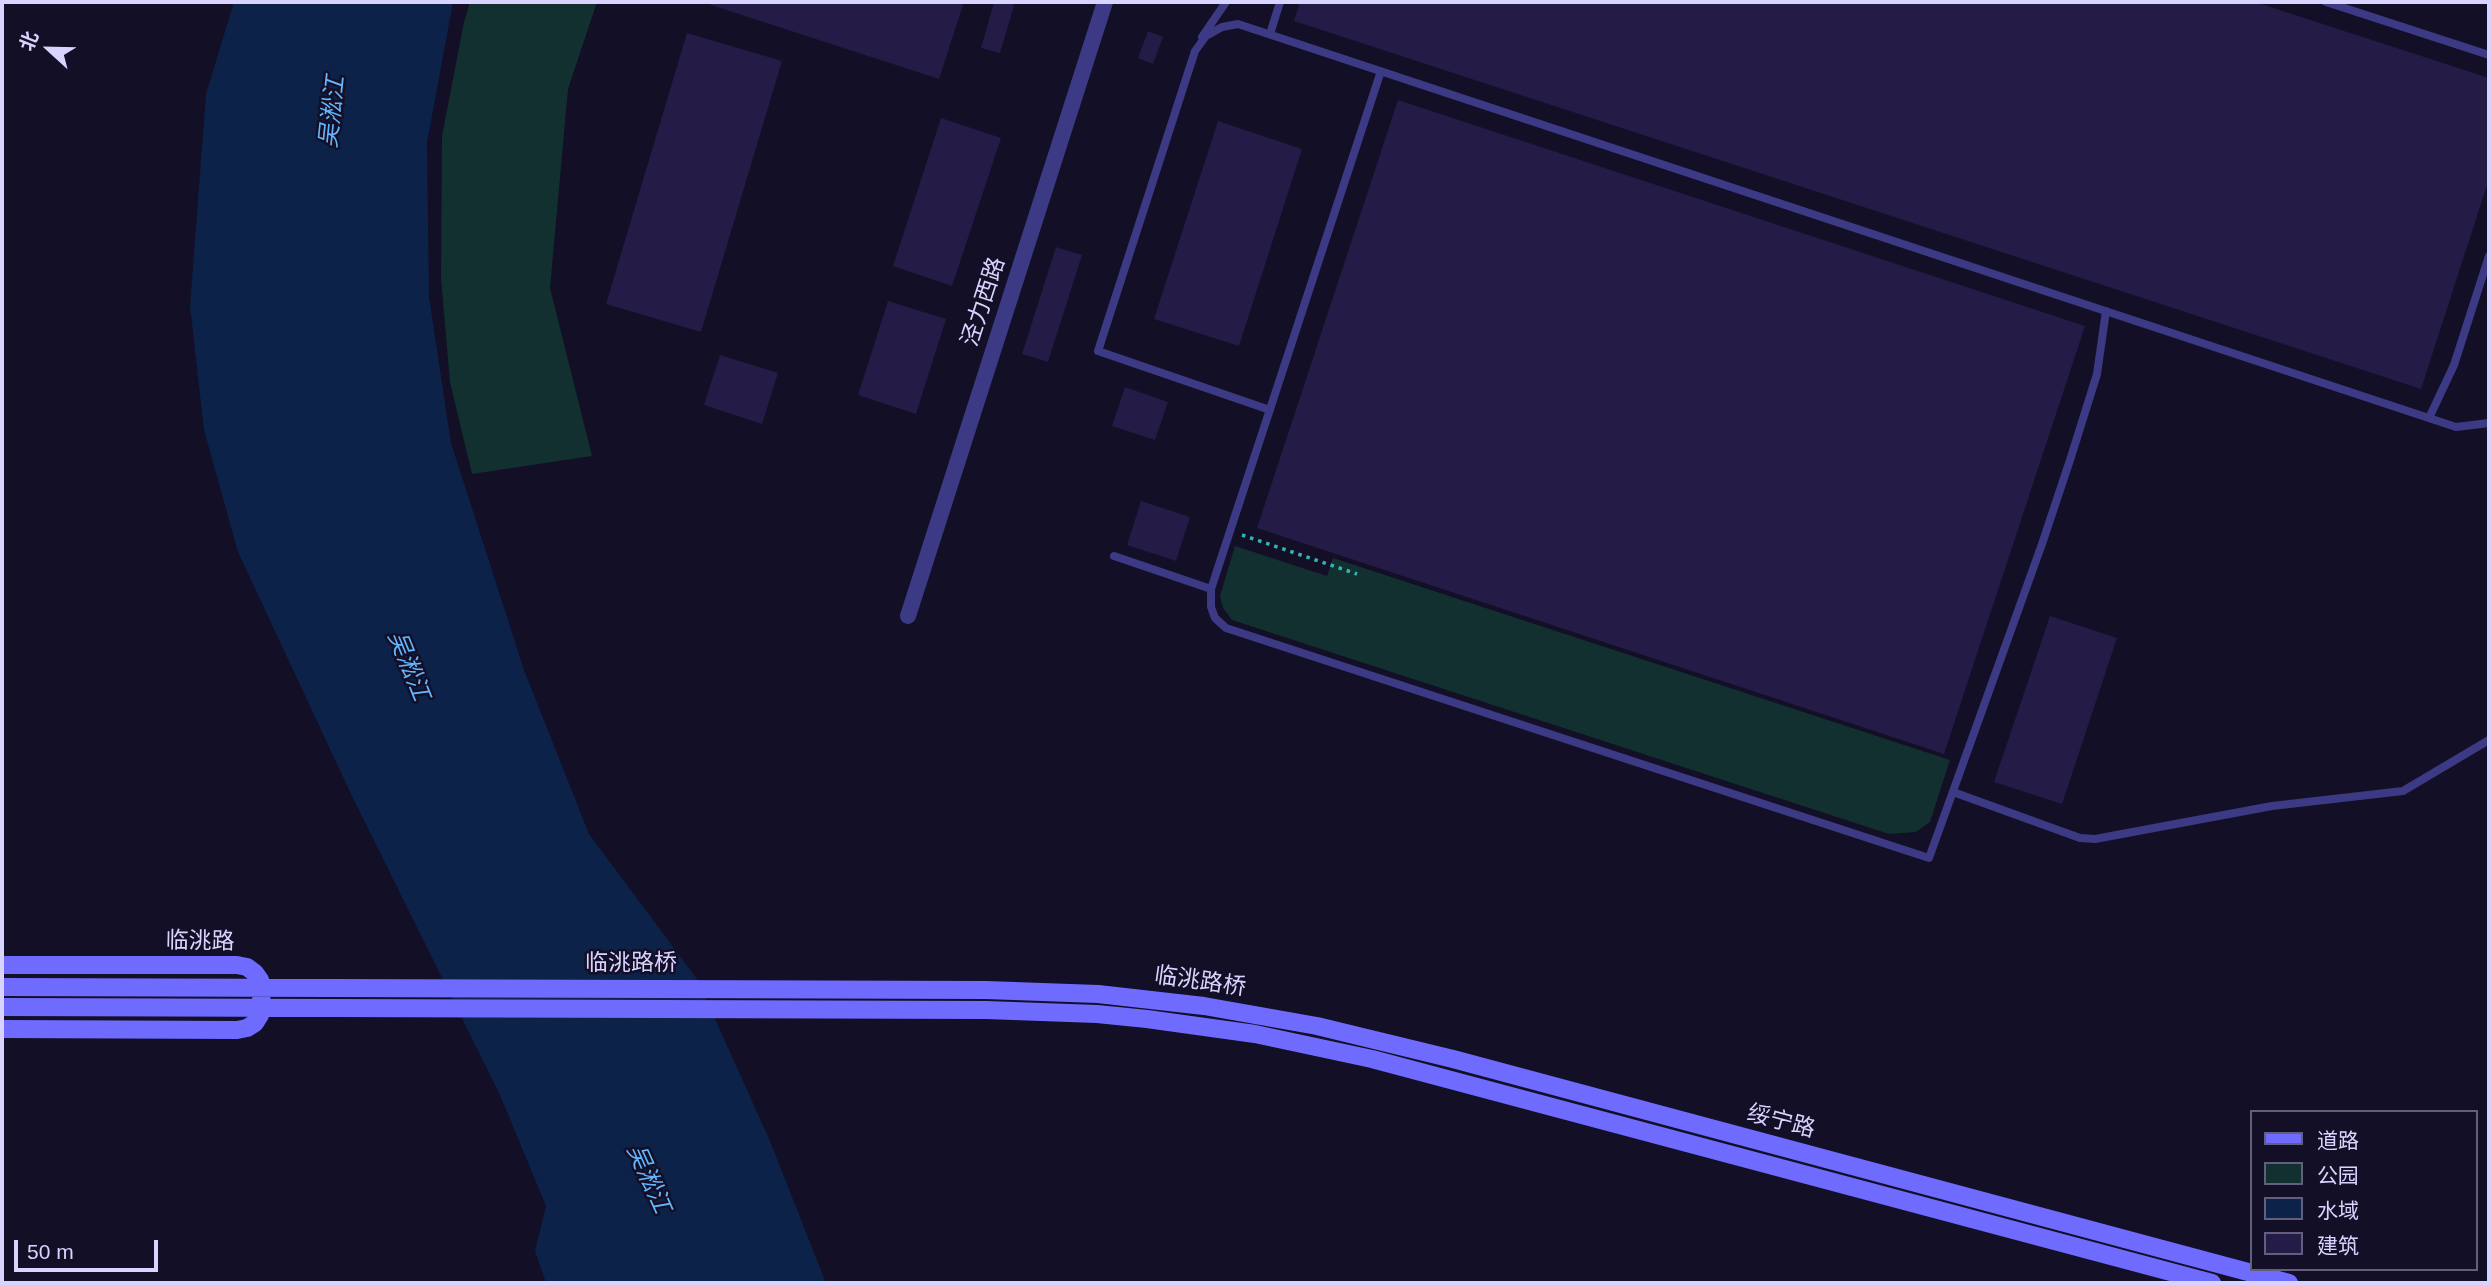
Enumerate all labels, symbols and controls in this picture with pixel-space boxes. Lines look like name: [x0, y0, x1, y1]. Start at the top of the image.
north arrow: [14, 14, 84, 84]
text: 北: [16, 28, 42, 54]
water label: 吴淞江: [315, 75, 351, 149]
street label: 泾力西路: [957, 254, 1011, 350]
water label: 吴淞江: [381, 627, 435, 705]
street label: 临洮路: [165, 928, 235, 956]
street label: 临洮路桥: [585, 950, 677, 978]
street label: 临洮路桥: [1153, 962, 1247, 1002]
street label: 绥宁路: [1744, 1100, 1818, 1144]
legend: [2250, 1110, 2477, 1271]
text: 道路: [2317, 1129, 2359, 1152]
water label: 吴淞江: [620, 1140, 676, 1218]
text: 公园: [2317, 1164, 2359, 1187]
text: 水域: [2317, 1199, 2359, 1222]
scale bar: [18, 1226, 161, 1270]
text: 建筑: [2317, 1234, 2359, 1257]
text: 50 m: [27, 1240, 74, 1263]

